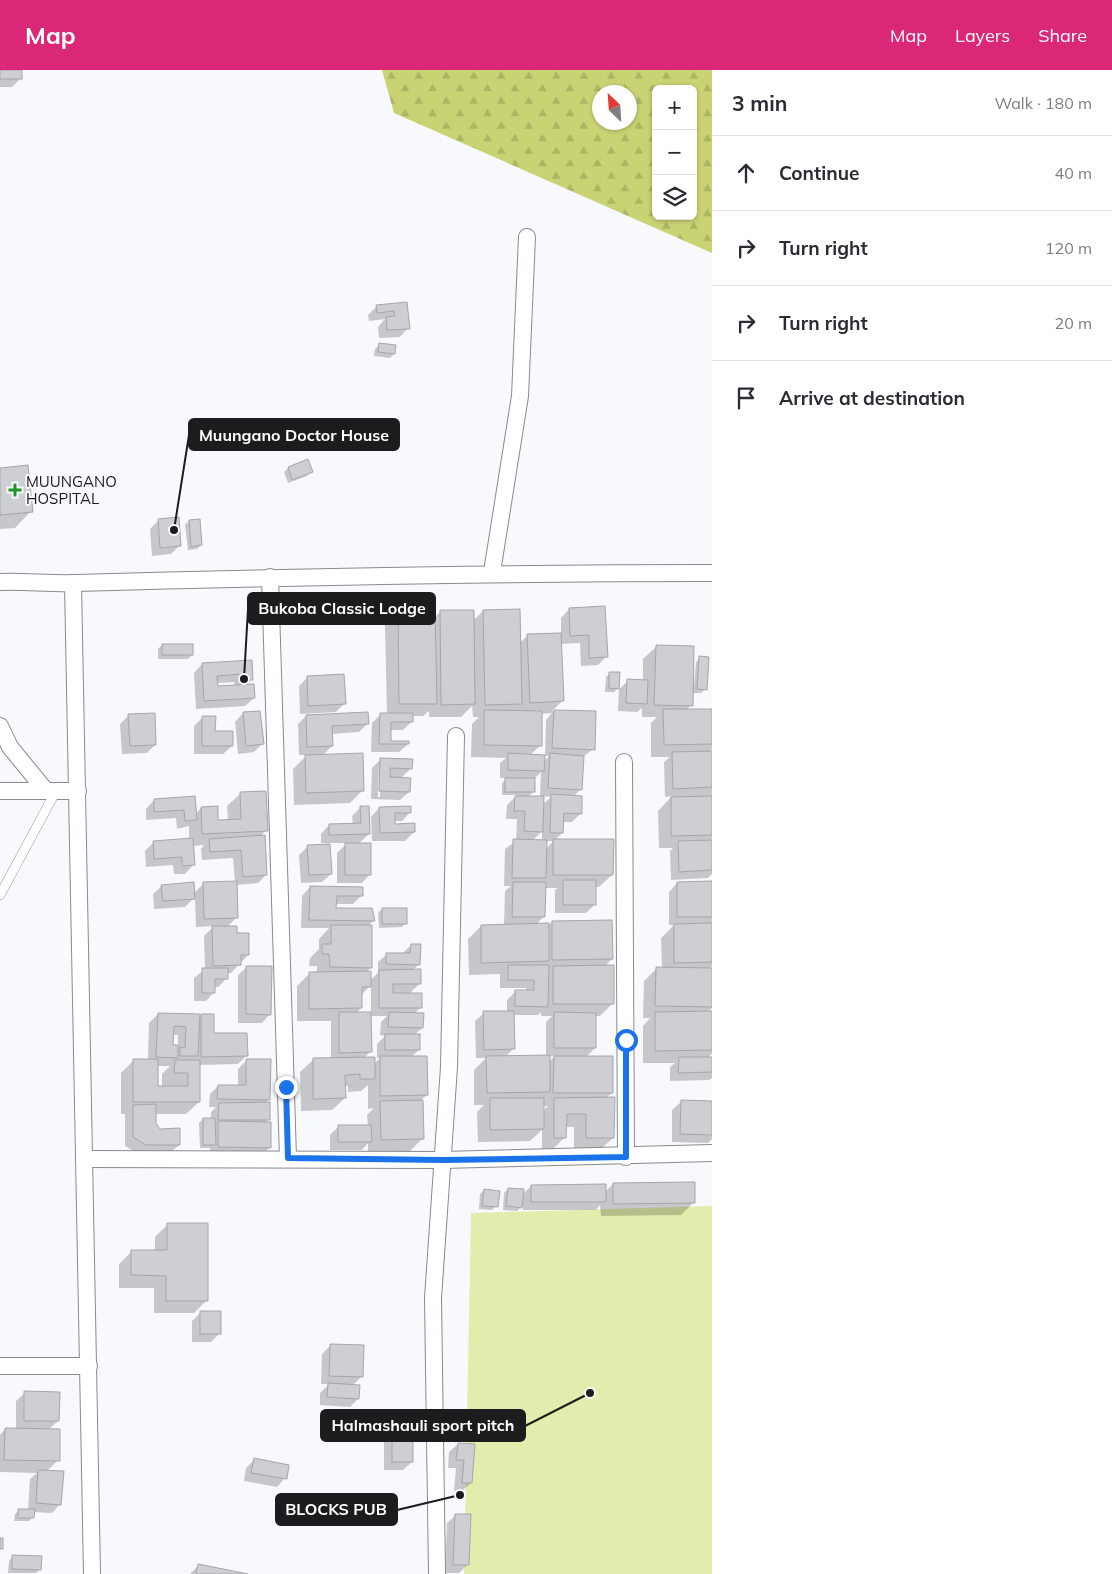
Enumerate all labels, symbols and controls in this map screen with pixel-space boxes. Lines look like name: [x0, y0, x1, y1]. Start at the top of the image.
text: Map: [25, 20, 76, 50]
text: Map: [890, 24, 927, 47]
text: Layers: [955, 24, 1010, 47]
text: Share: [1038, 24, 1087, 47]
north arrow: [592, 85, 637, 130]
map controls: [652, 85, 697, 220]
button: +: [652, 85, 697, 130]
text: 3 min: [732, 90, 787, 116]
text: Walk · 180 m: [994, 93, 1092, 113]
button: −: [652, 130, 697, 175]
icon: ahead: [732, 159, 760, 187]
text: Continue: [779, 161, 859, 185]
text: 40 m: [1055, 163, 1092, 183]
button: layers: [652, 175, 697, 220]
icon: right: [732, 234, 760, 262]
text: Turn right: [779, 236, 868, 260]
text: 120 m: [1045, 238, 1092, 258]
icon: right: [732, 309, 760, 337]
text: Turn right: [779, 311, 868, 335]
text: 20 m: [1055, 313, 1092, 333]
icon: arrive: [732, 384, 760, 412]
text: Arrive at destination: [779, 386, 965, 410]
callout: Muungano Doctor House: [189, 419, 399, 450]
text: Muungano Doctor House: [199, 425, 389, 445]
place label: MUUNGANO HOSPITAL: [26, 472, 117, 508]
marker: MUUNGANO HOSPITAL: [8, 483, 22, 497]
callout: Bukoba Classic Lodge: [248, 593, 435, 624]
text: Bukoba Classic Lodge: [258, 598, 426, 618]
route start: [615, 1029, 638, 1052]
route end: [275, 1076, 298, 1099]
callout: Halmashauli sport pitch: [321, 1410, 525, 1441]
text: Halmashauli sport pitch: [331, 1415, 515, 1435]
callout: BLOCKS PUB: [276, 1494, 397, 1525]
text: BLOCKS PUB: [285, 1499, 387, 1519]

